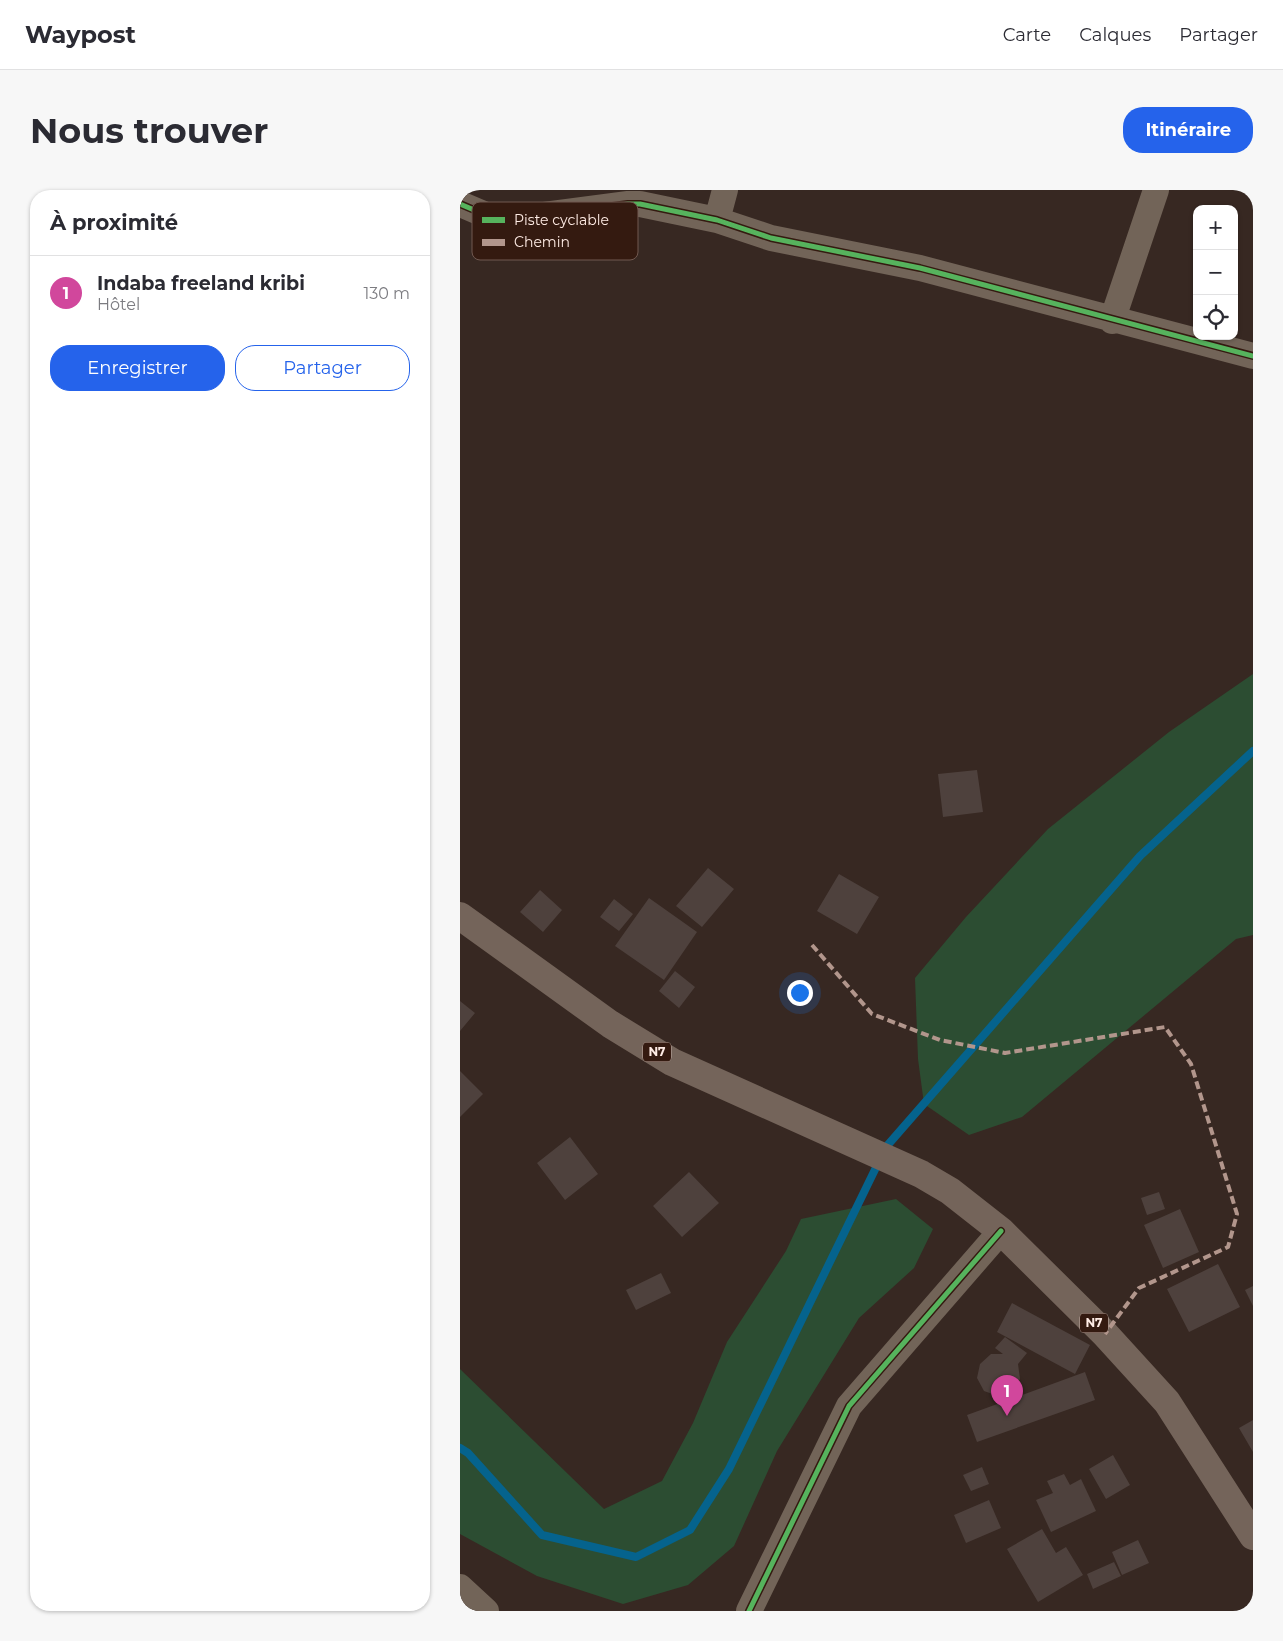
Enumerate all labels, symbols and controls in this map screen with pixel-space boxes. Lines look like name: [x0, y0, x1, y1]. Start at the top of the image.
text: Waypost: [25, 20, 136, 49]
text: Carte: [1003, 24, 1051, 46]
text: Calques: [1079, 24, 1151, 46]
text: Partager: [1179, 24, 1258, 46]
button: Itinéraire: [1123, 107, 1253, 153]
text: Nous trouver: [30, 109, 268, 152]
legend: [472, 202, 638, 260]
map controls: [1193, 205, 1238, 340]
button: +: [1193, 205, 1238, 250]
text: À proximité: [50, 210, 178, 235]
text: Piste cyclable: [514, 211, 609, 229]
text: Chemin: [514, 233, 570, 251]
button: −: [1193, 250, 1238, 295]
text: Indaba freeland kribi: [97, 272, 305, 295]
text: 1: [63, 284, 69, 303]
text: 130 m: [363, 284, 410, 303]
text: Hôtel: [97, 295, 140, 314]
button: locate: [1193, 295, 1238, 340]
button: Enregistrer: [50, 345, 225, 391]
button: Partager: [235, 345, 410, 391]
your location: [787, 980, 813, 1006]
road number: N7: [643, 1042, 671, 1062]
road number: N7: [1080, 1314, 1108, 1332]
pin: 1: [991, 1375, 1023, 1416]

